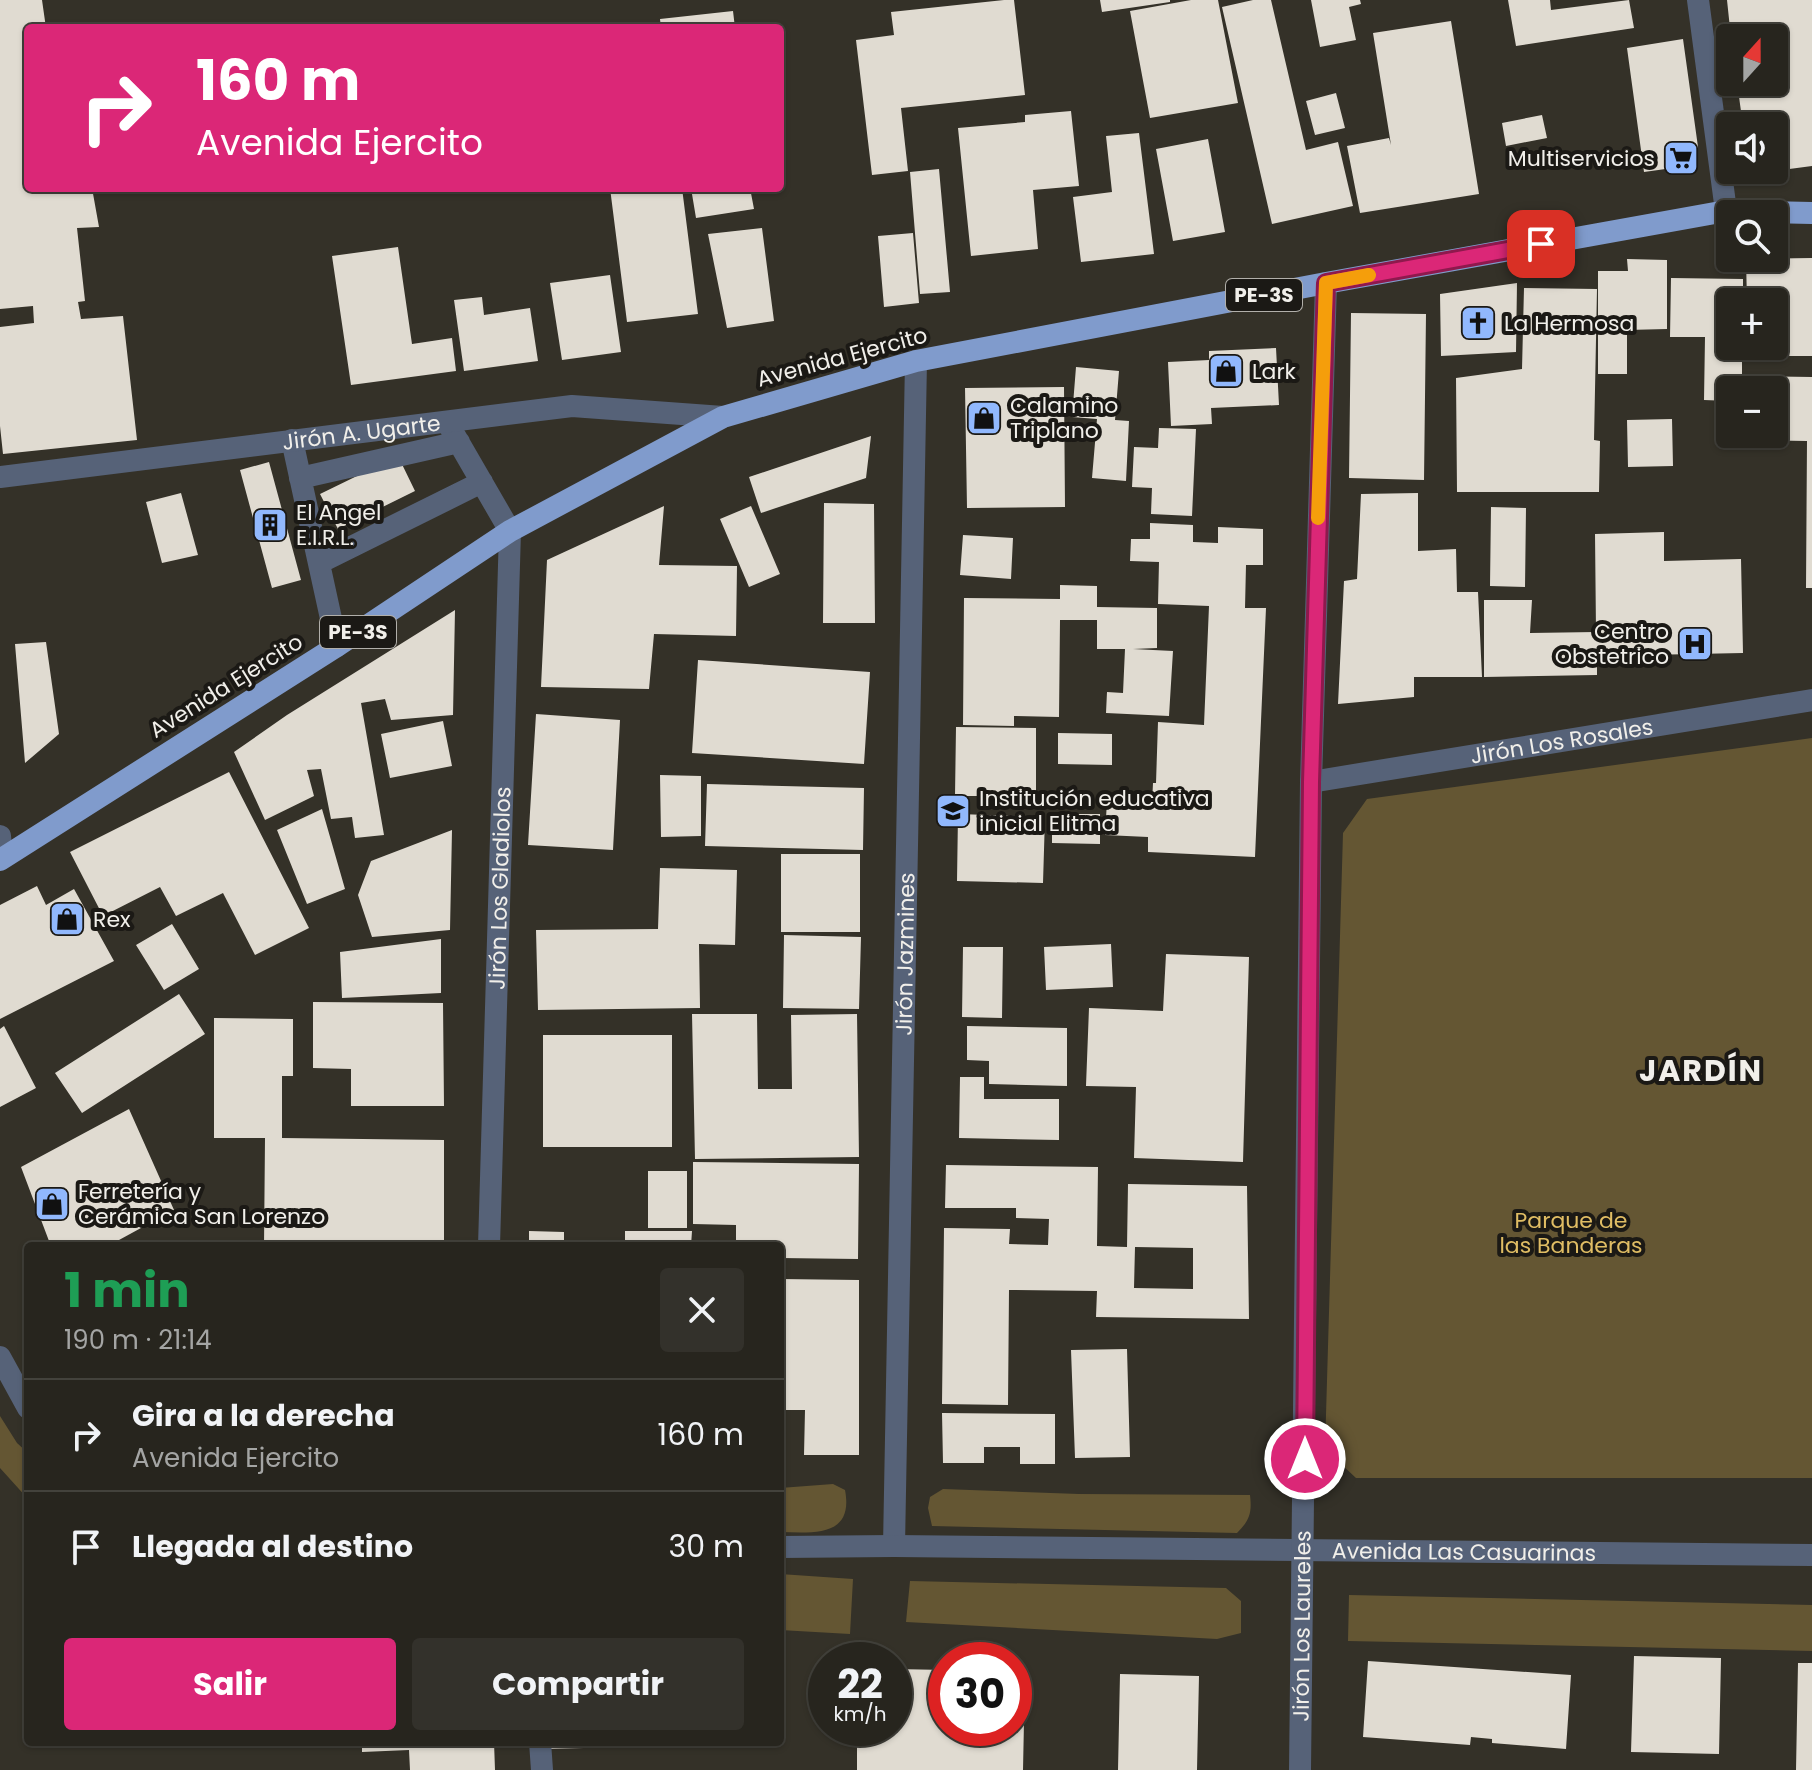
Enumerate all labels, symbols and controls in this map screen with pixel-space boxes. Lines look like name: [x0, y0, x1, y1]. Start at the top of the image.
north arrow: [1716, 24, 1788, 96]
map controls: [1716, 24, 1788, 448]
text: 160 m: [196, 41, 360, 120]
icon: right: [64, 56, 168, 160]
button: sound: [1716, 112, 1788, 184]
text: Avenida Ejercito: [196, 117, 483, 168]
supermarket icon: Multiservicios: [1662, 139, 1700, 177]
place label: Multiservicios: [1508, 143, 1655, 174]
button: search: [1716, 200, 1788, 272]
pin: [1507, 210, 1575, 278]
icon: arrive: [1519, 222, 1563, 266]
road number: PE-3S: [1226, 279, 1302, 311]
button: +: [1716, 288, 1788, 360]
church icon: La Hermosa: [1459, 304, 1497, 342]
place label: La Hermosa: [1504, 308, 1634, 339]
street label: Avenida Ejercito: [753, 319, 931, 395]
shop icon: Lark: [1207, 352, 1245, 390]
place label: Lark: [1252, 356, 1297, 387]
button: −: [1716, 376, 1788, 448]
place label: Calamino Triplano: [1010, 390, 1118, 446]
shop icon: Calamino Triplano: [965, 399, 1003, 437]
street label: Jirón A. Ugarte: [280, 407, 442, 457]
place label: El Angel E.I.R.L.: [296, 497, 381, 553]
building icon: El Angel E.I.R.L.: [251, 506, 289, 544]
road number: PE-3S: [320, 616, 396, 648]
place label: Centro Obstetrico: [1555, 616, 1669, 672]
hospital icon: Centro Obstetrico: [1676, 625, 1714, 663]
street label: Avenida Ejercito: [143, 626, 309, 746]
street label: Jirón Los Rosales: [1468, 711, 1655, 771]
place label: Institución educativa inicial Elitma: [979, 783, 1210, 839]
street label: Jirón Los Gladiolos: [481, 786, 518, 990]
school or university icon: Institución educativa inicial Elitma: [934, 792, 972, 830]
street label: Jirón Jazmines: [888, 872, 922, 1036]
shop icon: Rex: [48, 900, 86, 938]
place label: Rex: [93, 904, 131, 935]
district label: JARDÍN: [1639, 1049, 1763, 1092]
place label: Ferretería y Cerámica San Lorenzo: [78, 1176, 325, 1232]
shop icon: Ferretería y Cerámica San Lorenzo: [33, 1185, 71, 1223]
park label: Parque de las Banderas: [1499, 1205, 1643, 1261]
text: 1 min: [64, 1257, 190, 1324]
button: close: [660, 1268, 744, 1352]
text: 190 m · 21:14: [64, 1322, 212, 1358]
text: Gira a la derecha: [132, 1394, 395, 1437]
icon: right: [64, 1413, 108, 1457]
text: 160 m: [658, 1413, 744, 1456]
position arrow: [1263, 1417, 1347, 1501]
text: Avenida Ejercito: [132, 1440, 339, 1476]
icon: arrive: [64, 1525, 108, 1569]
text: Llegada al destino: [132, 1525, 413, 1568]
text: 30 m: [669, 1525, 744, 1568]
street label: Jirón Los Laureles: [1285, 1530, 1318, 1722]
street label: Avenida Las Casuarinas: [1332, 1535, 1596, 1568]
button: Salir: [64, 1638, 396, 1730]
button: Compartir: [412, 1638, 744, 1730]
speed limit sign: 30: [928, 1642, 1032, 1746]
text: 22: [837, 1656, 883, 1712]
text: km/h: [833, 1700, 887, 1728]

